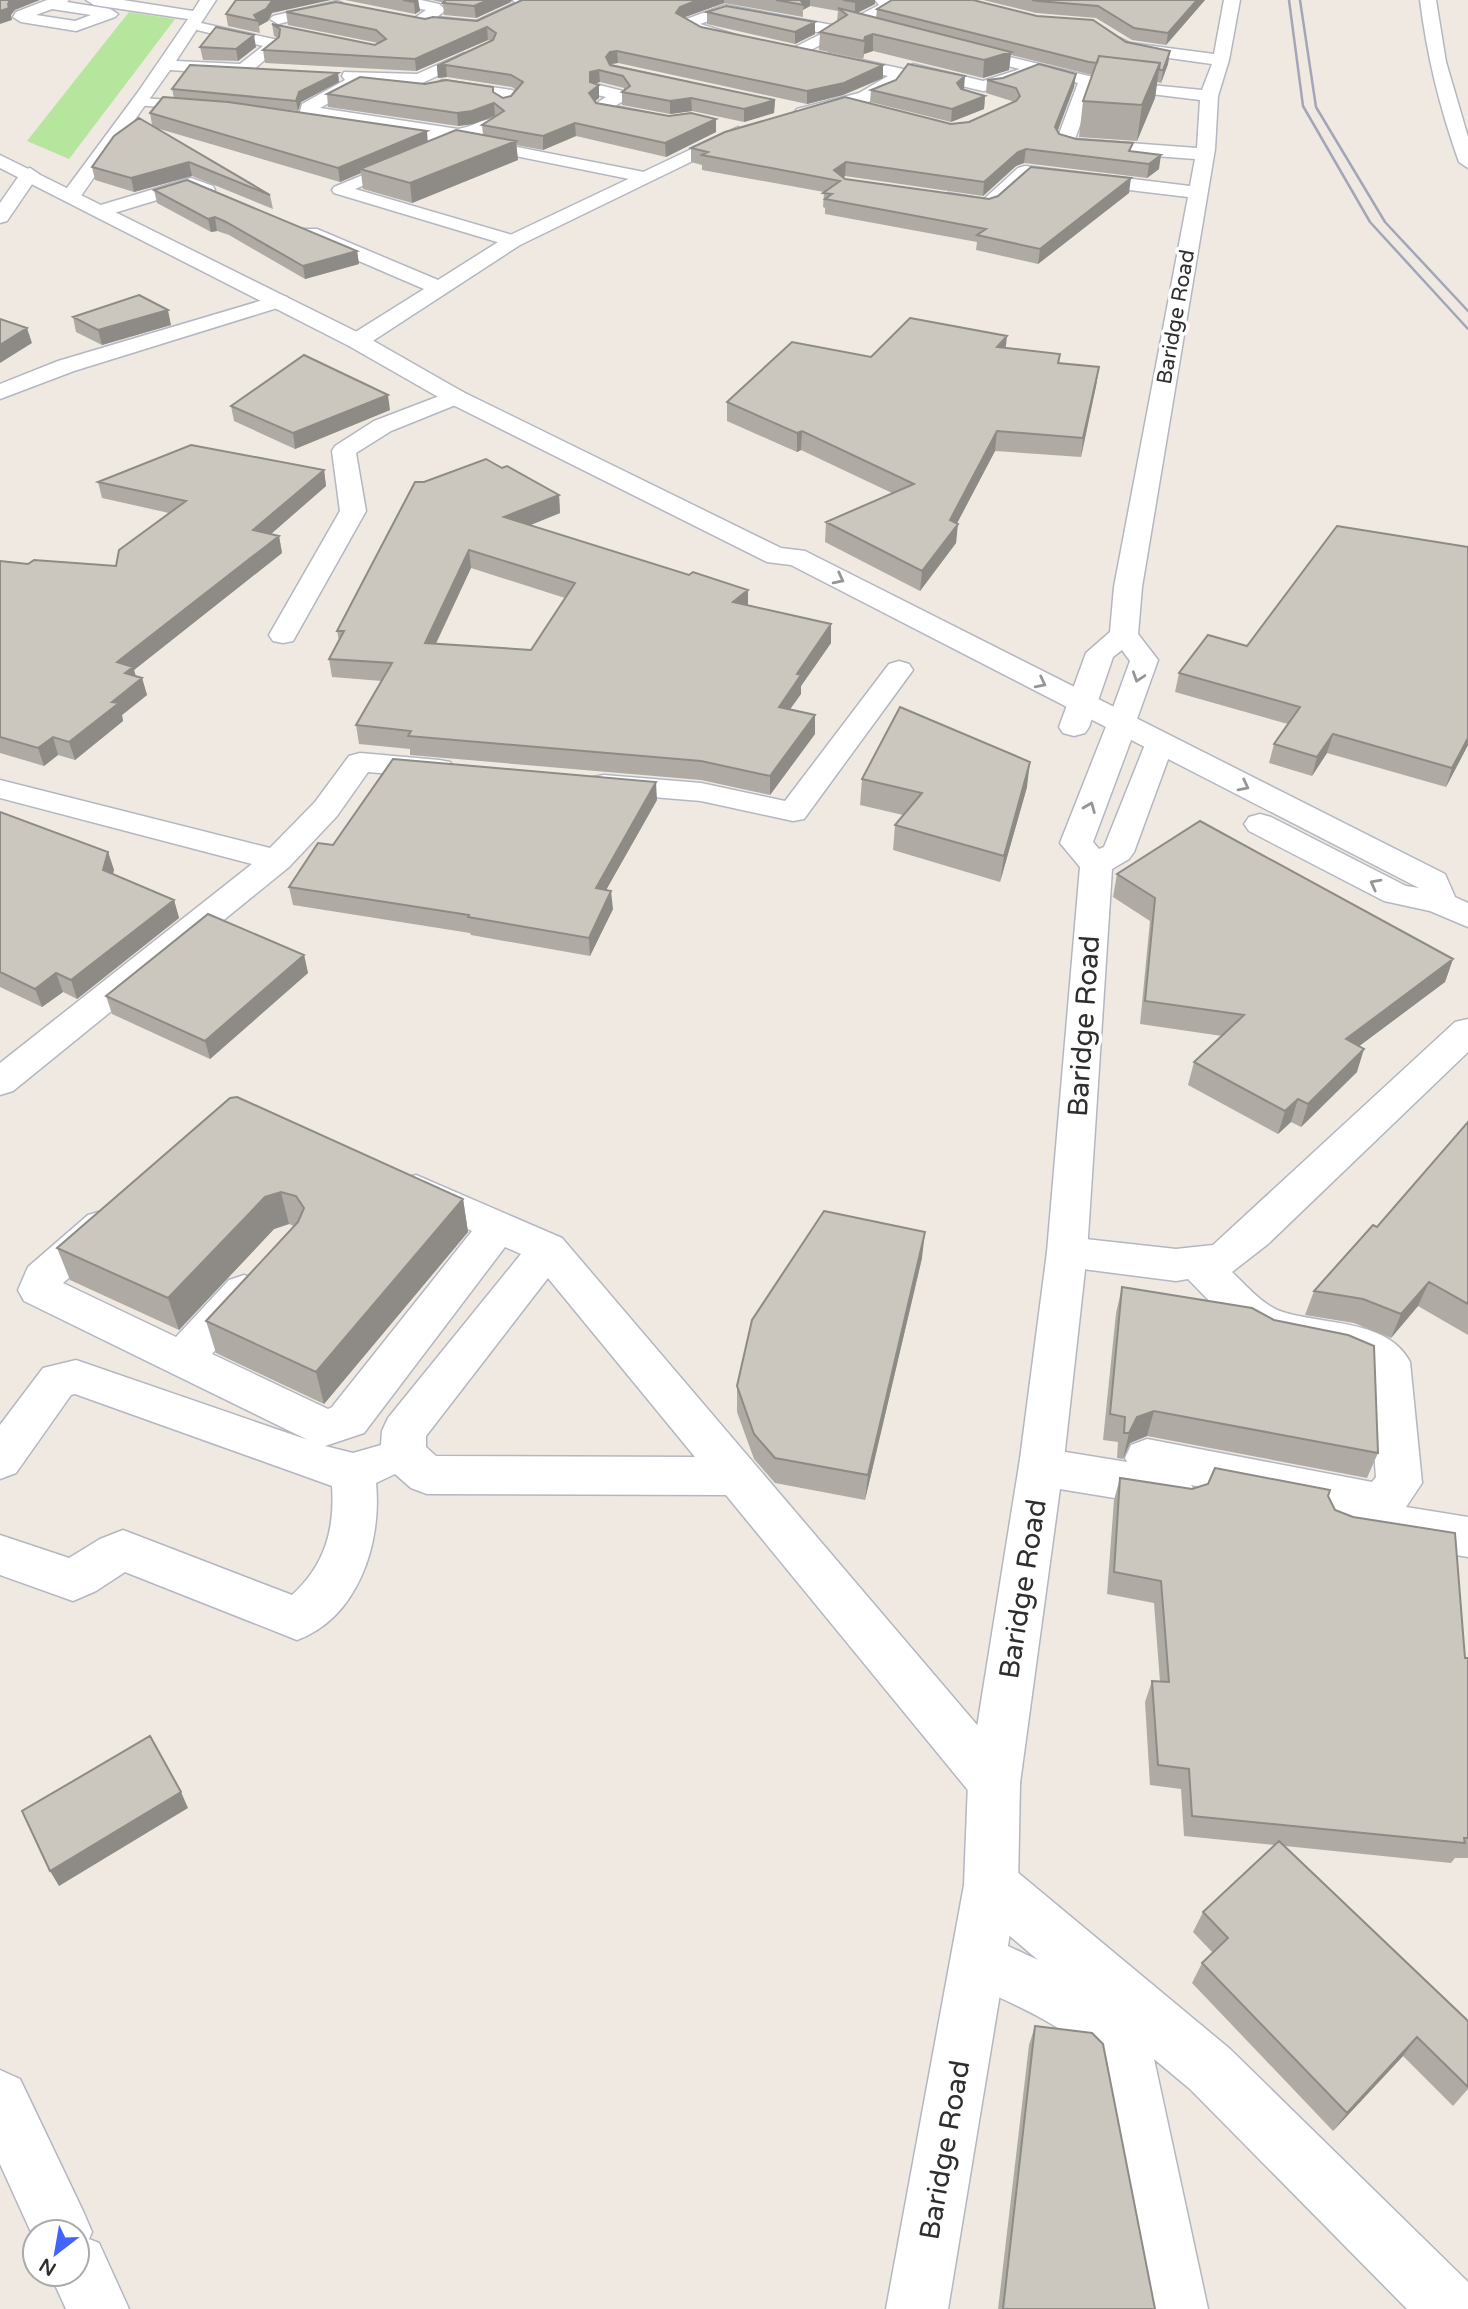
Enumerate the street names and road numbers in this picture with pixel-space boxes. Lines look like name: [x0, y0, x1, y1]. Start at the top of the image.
street label: Baridge Road: [1152, 248, 1200, 386]
street label: Baridge Road: [1061, 934, 1107, 1118]
street label: Baridge Road: [992, 1497, 1054, 1681]
street label: Baridge Road: [912, 2058, 978, 2242]

